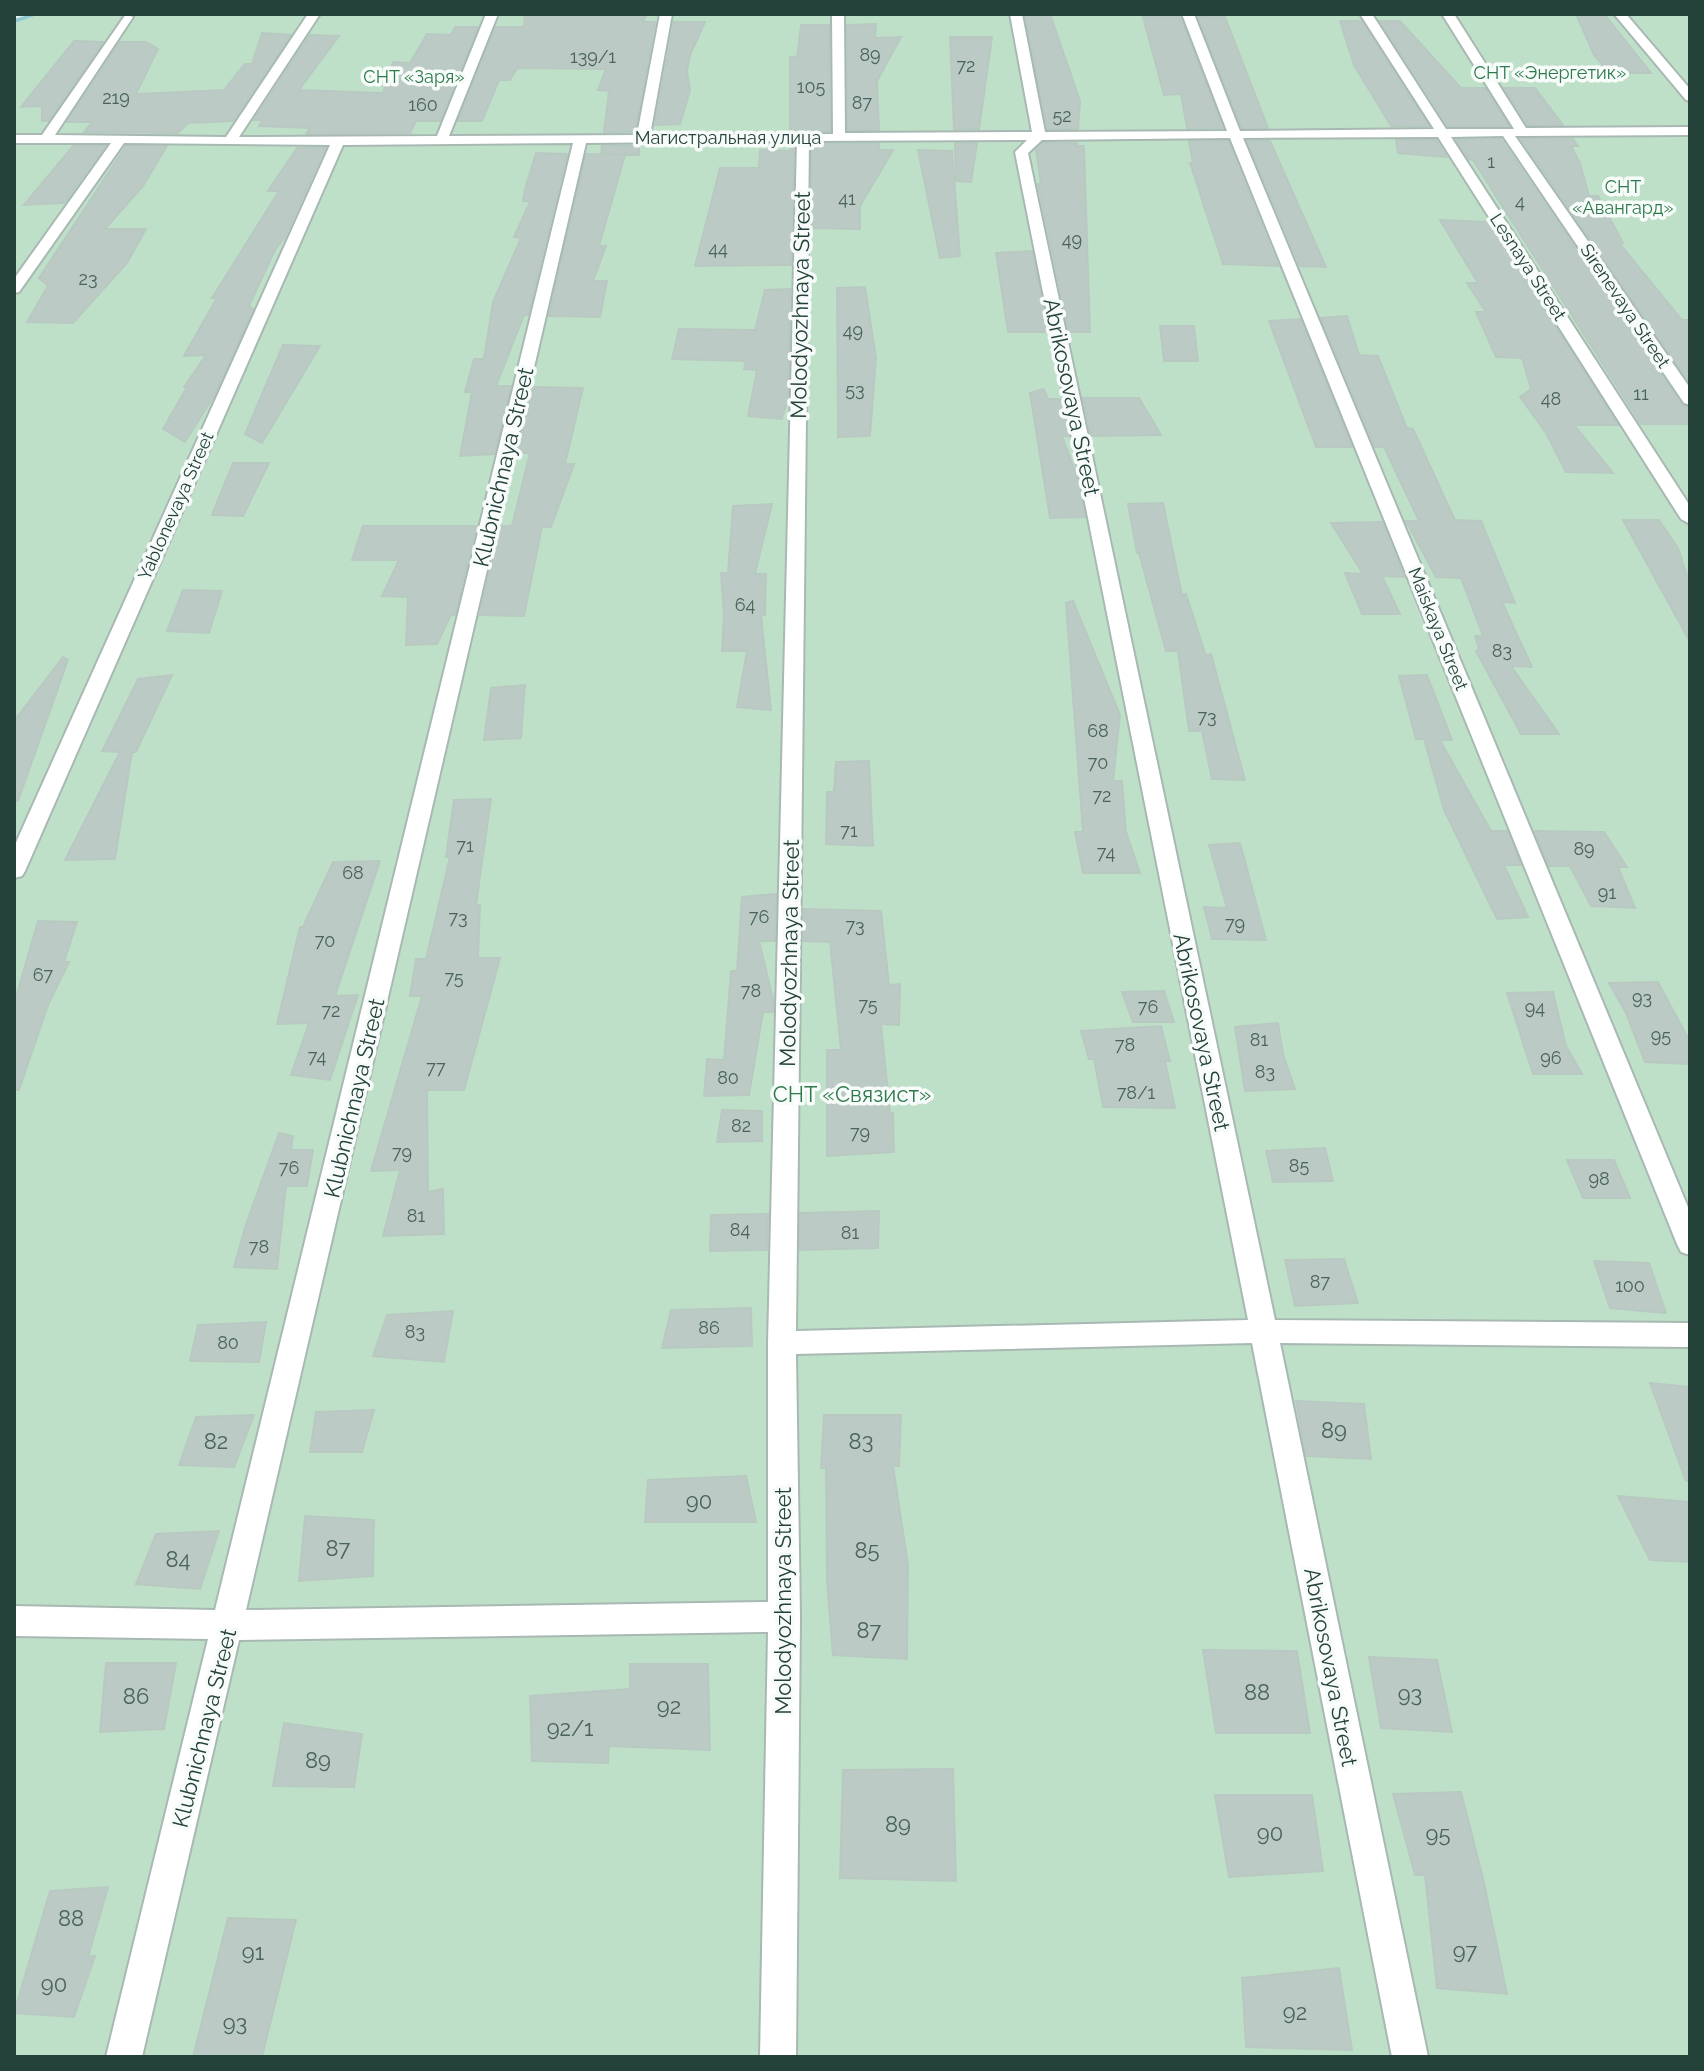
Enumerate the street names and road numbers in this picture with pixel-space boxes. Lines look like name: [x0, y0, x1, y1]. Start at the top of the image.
street label: Магистральная улица: [635, 127, 821, 148]
street label: Molodyozhnaya Street: [785, 190, 815, 419]
street label: Lesnaya Street: [1486, 209, 1571, 324]
street label: Sirenevaya Street: [1576, 240, 1675, 372]
street label: Abrikosovaya Street: [1038, 296, 1106, 499]
street label: Klubnichnaya Street: [467, 364, 539, 569]
street label: Yablonevaya Street: [133, 428, 218, 583]
street label: Maiskaya Street: [1404, 564, 1473, 693]
street label: Molodyozhnaya Street: [774, 838, 804, 1067]
street label: Abrikosovaya Street: [1168, 931, 1236, 1134]
street label: Klubnichnaya Street: [318, 995, 390, 1200]
street label: Molodyozhnaya Street: [770, 1487, 796, 1715]
street label: Abrikosovaya Street: [1299, 1566, 1363, 1769]
street label: Klubnichnaya Street: [167, 1625, 241, 1830]

